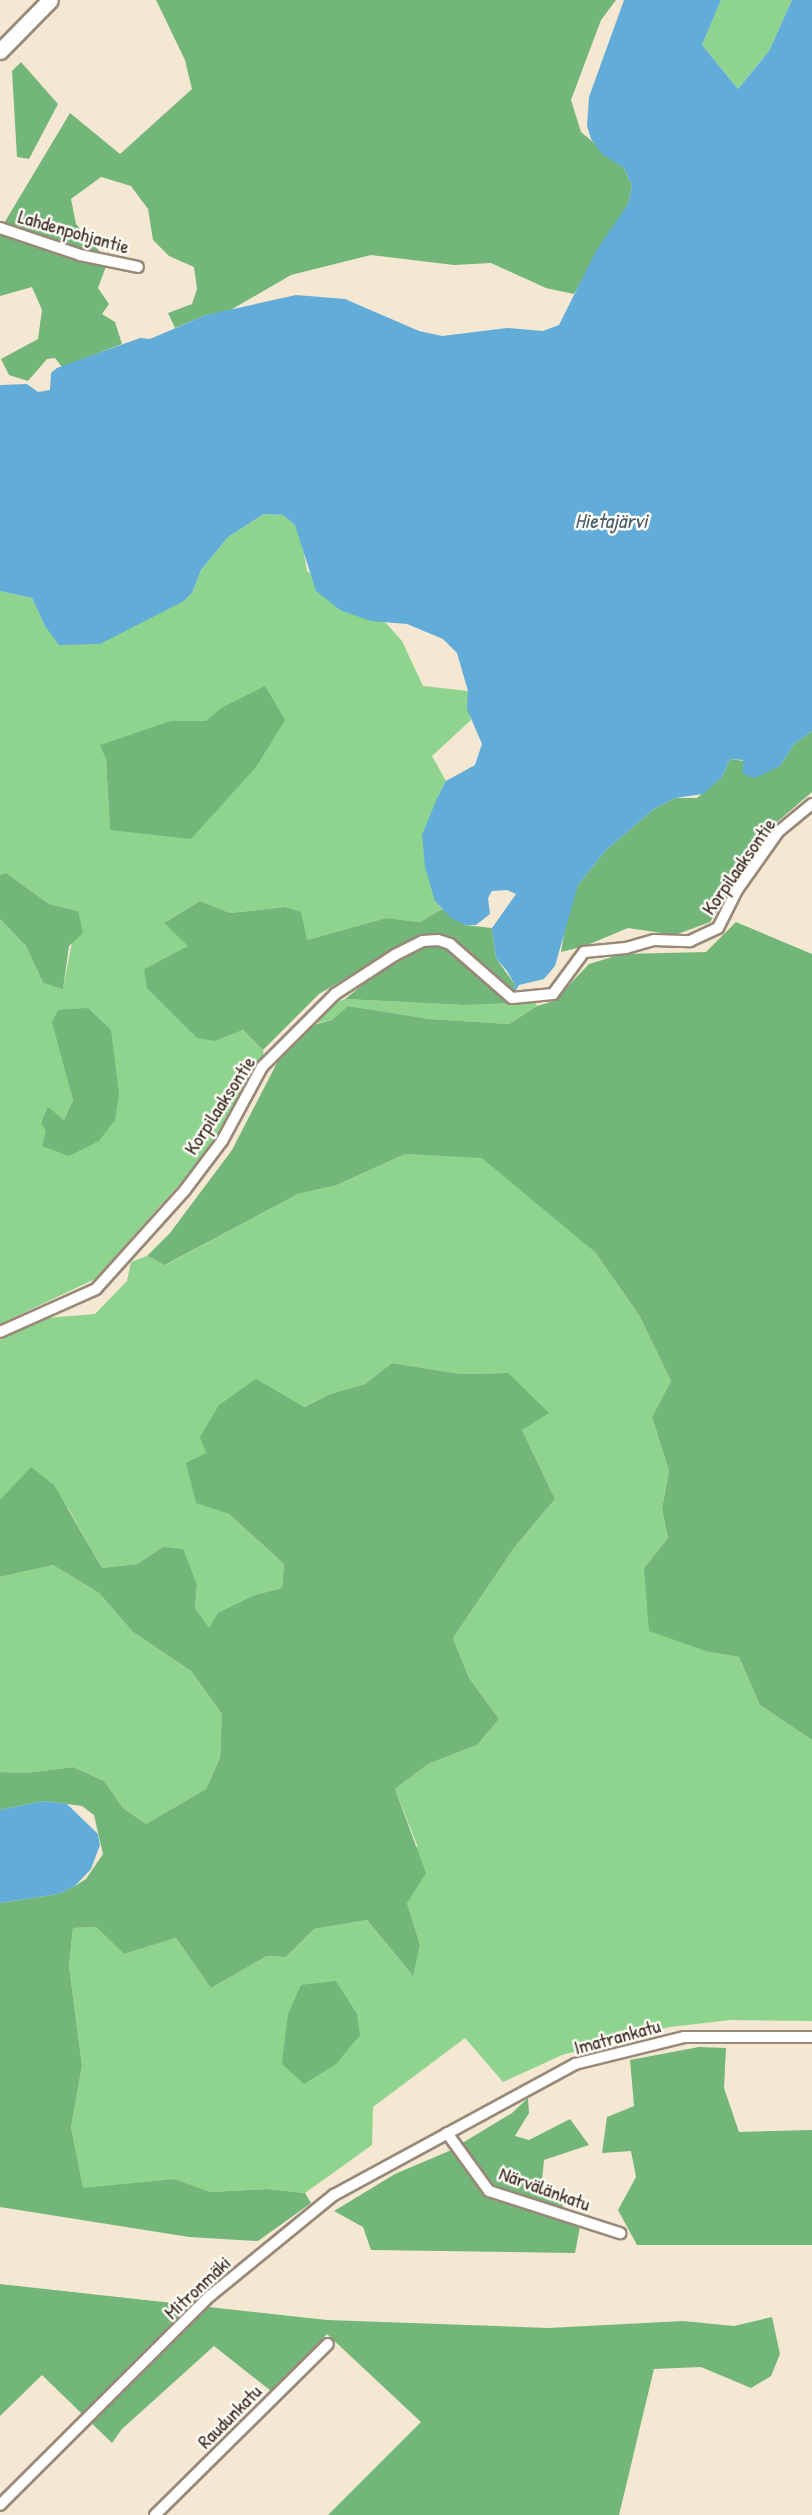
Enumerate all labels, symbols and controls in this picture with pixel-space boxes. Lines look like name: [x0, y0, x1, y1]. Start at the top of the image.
street label: Lahdenpohjantie: [16, 204, 132, 258]
water label: Hietajärvi: [575, 508, 647, 534]
street label: Korpilaaksontie: [696, 813, 780, 919]
street label: Korpilaaksontie: [178, 1051, 260, 1159]
street label: Imatrankatu: [571, 2013, 663, 2059]
street label: Närvälänkatu: [496, 2160, 594, 2216]
street label: Mitronmäki: [159, 2250, 235, 2324]
street label: Raudunkatu: [192, 2379, 266, 2453]

